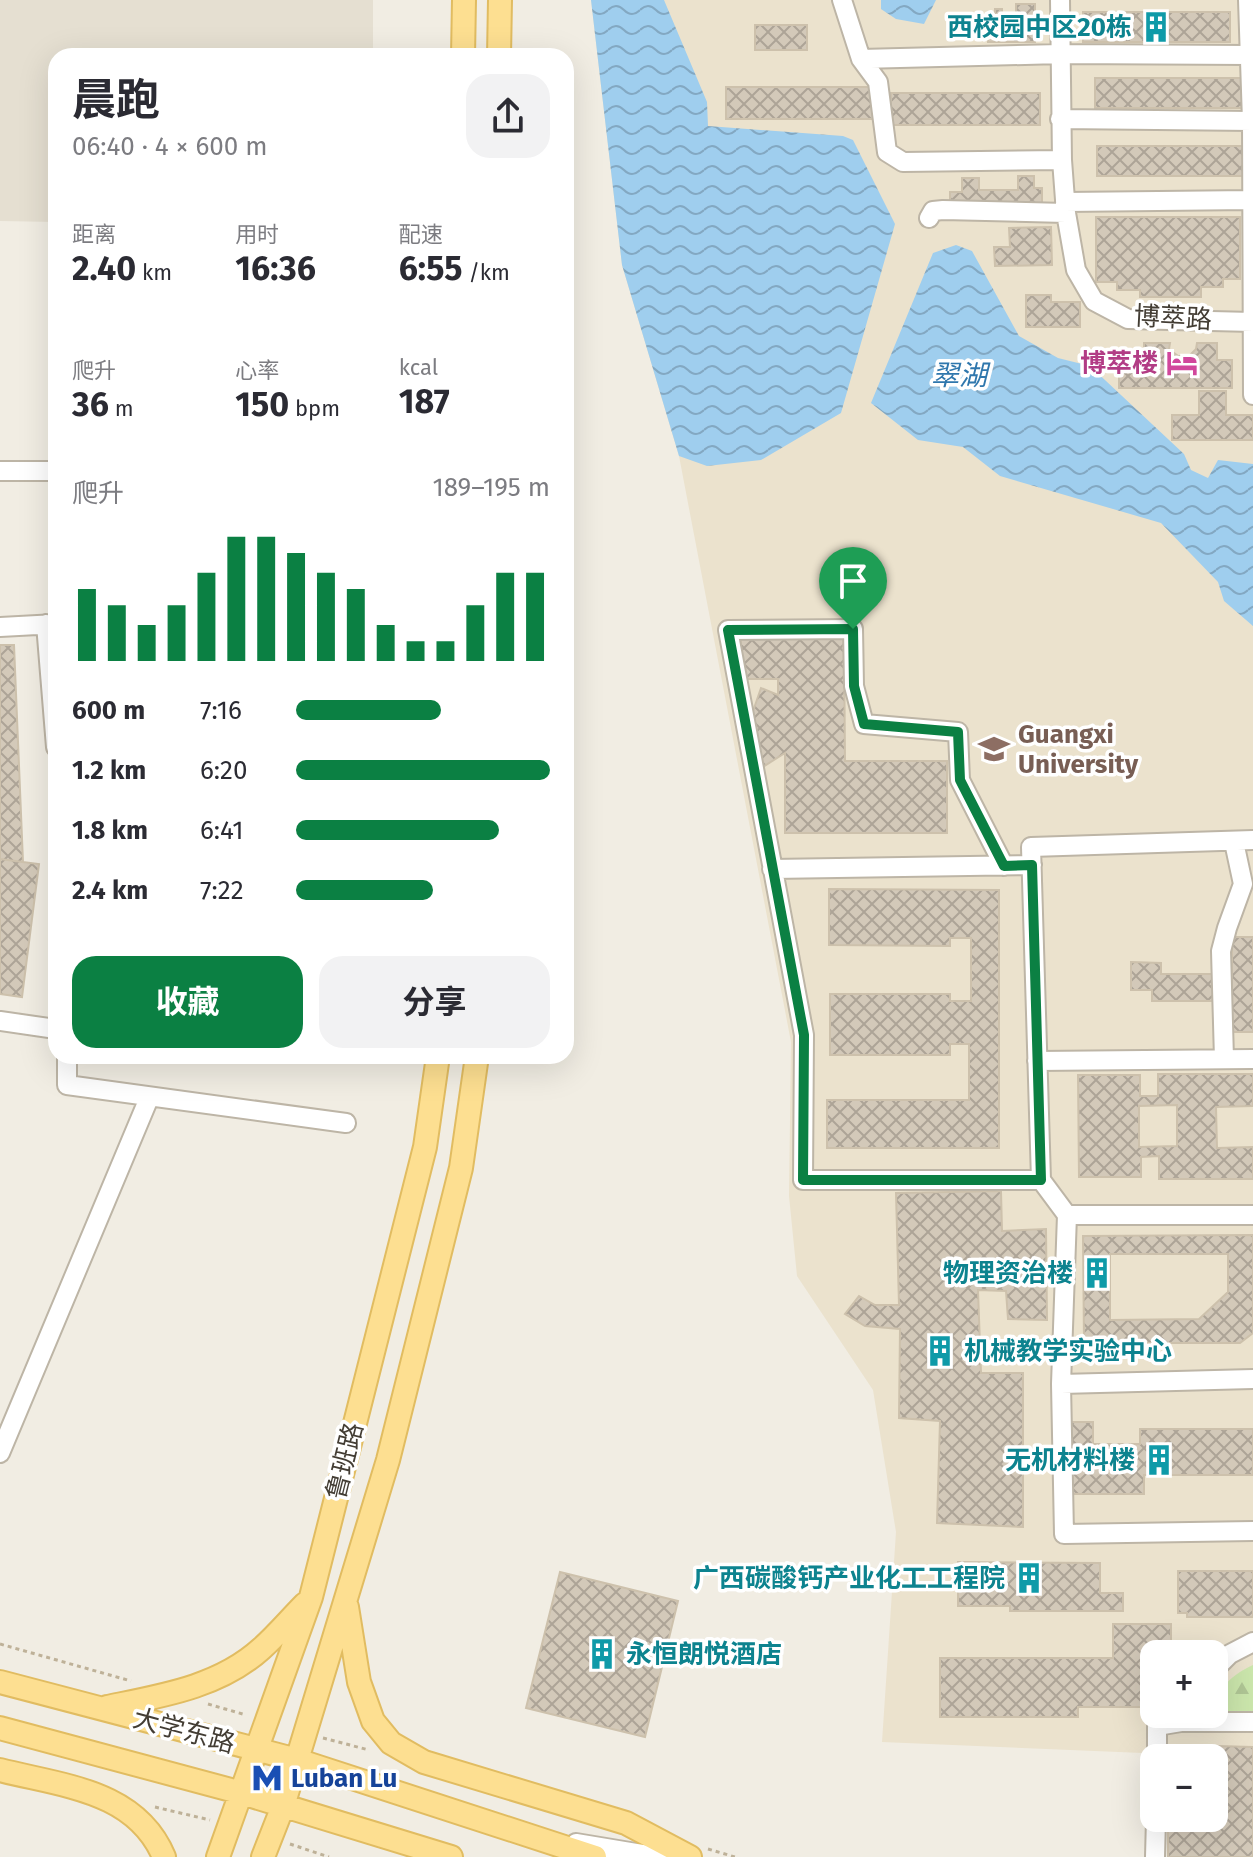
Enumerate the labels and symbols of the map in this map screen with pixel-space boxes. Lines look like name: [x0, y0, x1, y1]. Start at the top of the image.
building icon: 西校园中区20栋: [1139, 10, 1173, 44]
place label: 西校园中区20栋: [947, 12, 1132, 43]
street label: 博萃路: [1133, 300, 1213, 336]
hotel icon: 博萃楼: [1165, 346, 1199, 380]
place label: 博萃楼: [1080, 348, 1158, 379]
water label: 翠湖: [931, 359, 991, 392]
pin: [819, 547, 887, 629]
place label: Guangxi University: [1018, 719, 1139, 780]
school or university icon: Guangxi University: [977, 732, 1011, 766]
building icon: 物理资治楼: [1080, 1256, 1114, 1290]
place label: 物理资治楼: [943, 1258, 1073, 1289]
building icon: 机械教学实验中心: [923, 1334, 957, 1368]
place label: 机械教学实验中心: [964, 1336, 1172, 1367]
street label: 鲁班路: [321, 1419, 369, 1503]
building icon: 无机材料楼: [1142, 1443, 1176, 1477]
place label: 无机材料楼: [1005, 1445, 1135, 1476]
building icon: 广西碳酸钙产业化工工程院: [1012, 1561, 1046, 1595]
place label: 广西碳酸钙产业化工工程院: [693, 1563, 1005, 1594]
building icon: 永恒朗悦酒店: [585, 1637, 619, 1671]
place label: 永恒朗悦酒店: [626, 1639, 782, 1670]
street label: 大学东路: [130, 1703, 238, 1759]
metro station icon: Luban Lu: [250, 1761, 284, 1795]
place label: Luban Lu: [291, 1763, 397, 1794]

